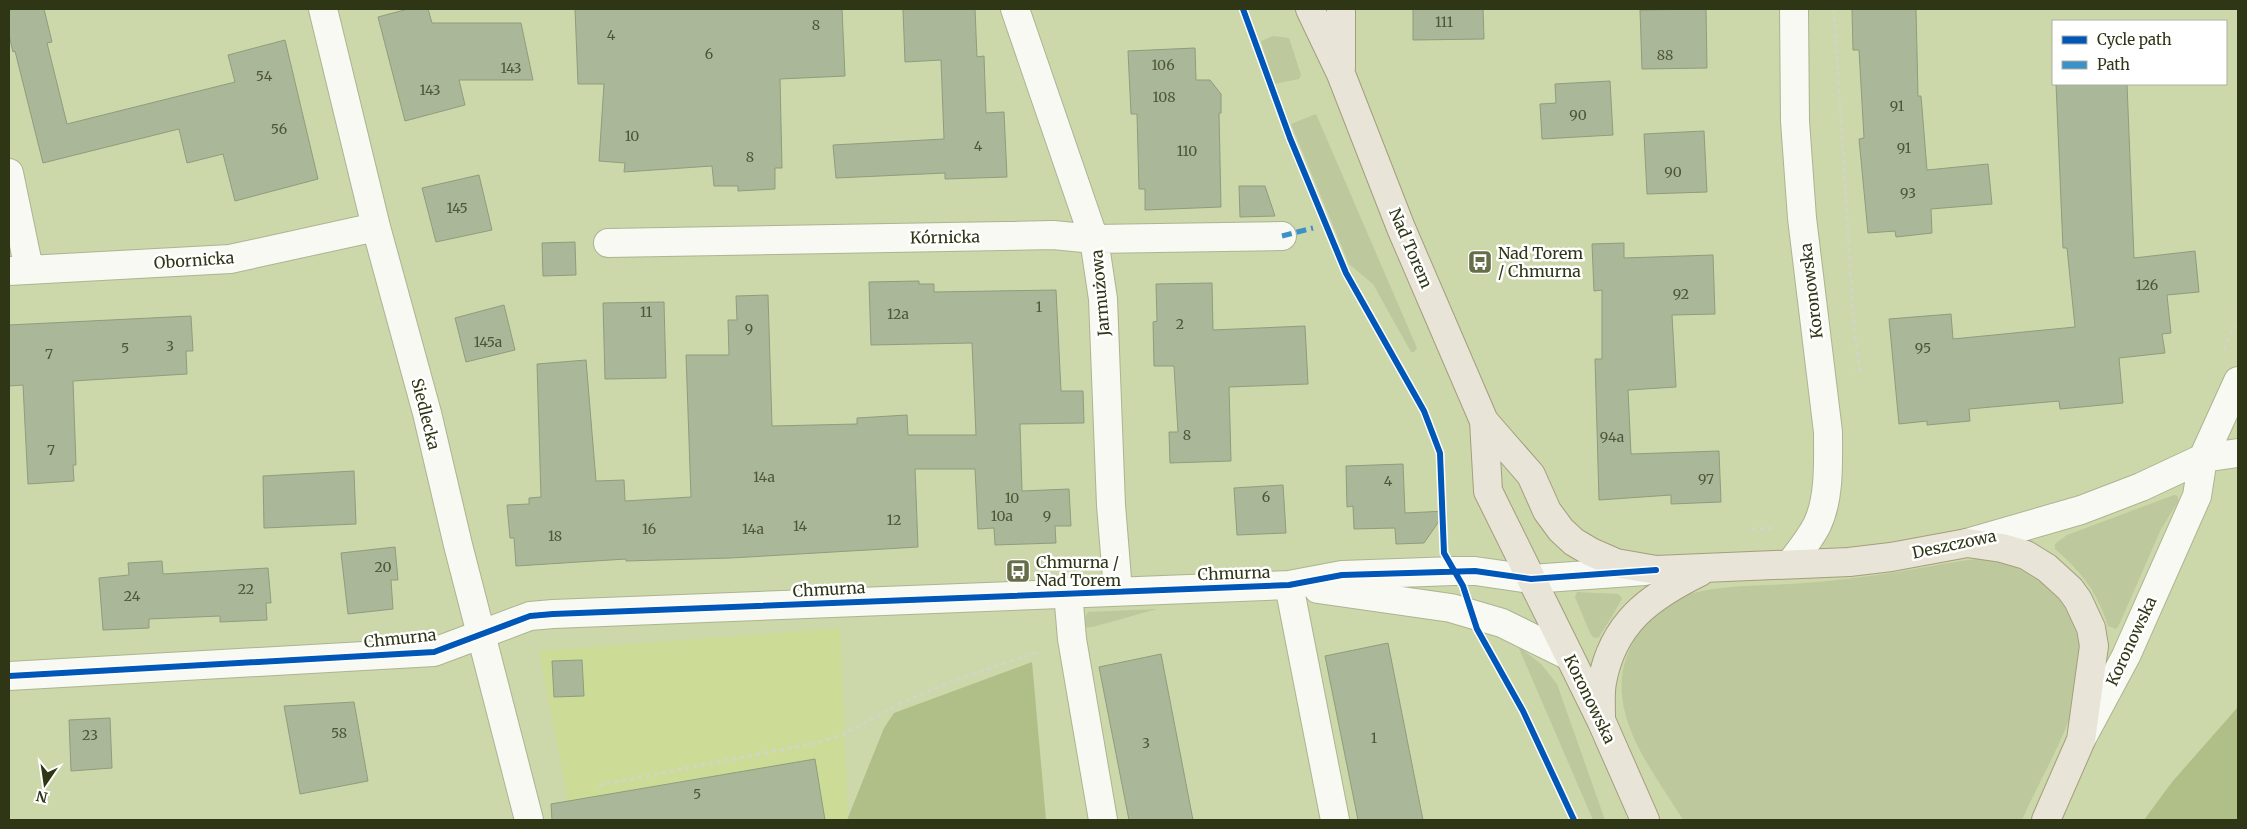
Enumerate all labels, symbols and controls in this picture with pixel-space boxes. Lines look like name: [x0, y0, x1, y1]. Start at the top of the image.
house number: 111: [1435, 13, 1453, 31]
house number: 8: [812, 16, 820, 34]
legend: [2052, 20, 2227, 85]
house number: 4: [607, 26, 616, 44]
text: Cycle path: [2097, 30, 2172, 49]
house number: 6: [705, 45, 713, 63]
house number: 88: [1657, 46, 1673, 64]
text: Path: [2097, 55, 2130, 74]
house number: 106: [1151, 56, 1175, 74]
house number: 143: [501, 59, 521, 77]
house number: 54: [256, 67, 273, 85]
house number: 143: [420, 81, 440, 99]
house number: 108: [1152, 88, 1176, 106]
house number: 91: [1890, 97, 1904, 115]
house number: 90: [1569, 106, 1587, 124]
house number: 56: [271, 120, 287, 138]
house number: 10: [625, 127, 639, 145]
house number: 4: [974, 137, 983, 155]
house number: 91: [1897, 139, 1911, 157]
house number: 110: [1177, 142, 1197, 160]
house number: 8: [746, 148, 754, 166]
house number: 90: [1664, 163, 1682, 181]
house number: 93: [1900, 184, 1916, 202]
house number: 145: [446, 199, 468, 217]
street label: Nad Torem: [1385, 205, 1437, 291]
street label: Kórnicka: [910, 226, 981, 248]
street label: Koronowska: [1795, 242, 1827, 340]
place label: Nad Torem / Chmurna: [1498, 243, 1583, 281]
street label: Obornicka: [153, 247, 235, 273]
street label: Jarmużowa: [1086, 248, 1114, 338]
bus stop icon: Nad Torem / Chmurna: [1467, 249, 1493, 275]
house number: 126: [2136, 276, 2158, 294]
house number: 92: [1673, 285, 1689, 303]
house number: 1: [1036, 298, 1042, 316]
house number: 11: [640, 303, 652, 321]
house number: 12a: [887, 305, 910, 323]
house number: 2: [1176, 315, 1184, 333]
house number: 9: [745, 320, 753, 338]
house number: 145a: [474, 333, 503, 351]
house number: 3: [166, 337, 174, 355]
house number: 5: [121, 339, 129, 357]
house number: 95: [1915, 339, 1931, 357]
house number: 7: [45, 345, 53, 363]
street label: Siedlecka: [407, 376, 445, 452]
house number: 8: [1183, 426, 1191, 444]
house number: 94a: [1600, 428, 1625, 446]
house number: 7: [47, 441, 55, 459]
house number: 14a: [753, 468, 775, 486]
house number: 97: [1698, 470, 1714, 488]
house number: 4: [1384, 472, 1393, 490]
house number: 6: [1262, 488, 1270, 506]
house number: 10: [1005, 489, 1019, 507]
house number: 10a: [991, 507, 1014, 525]
house number: 9: [1043, 507, 1051, 525]
house number: 12: [887, 511, 901, 529]
house number: 14: [793, 517, 807, 535]
house number: 16: [642, 520, 656, 538]
house number: 14a: [742, 520, 764, 538]
street label: Deszczowa: [1910, 525, 1998, 563]
house number: 18: [548, 527, 562, 545]
place label: Chmurna / Nad Torem: [1036, 552, 1121, 590]
house number: 20: [374, 558, 392, 576]
bus stop icon: Chmurna / Nad Torem: [1005, 558, 1031, 584]
street label: Chmurna: [1197, 562, 1271, 584]
street label: Chmurna: [792, 577, 866, 601]
house number: 22: [238, 580, 254, 598]
house number: 24: [124, 587, 141, 605]
street label: Koronowska: [2102, 593, 2161, 689]
street label: Chmurna: [363, 624, 438, 652]
street label: Koronowska: [1560, 651, 1620, 747]
house number: 58: [331, 724, 347, 742]
house number: 23: [82, 726, 98, 744]
house number: 1: [1371, 729, 1377, 747]
house number: 3: [1142, 734, 1150, 752]
north arrow: [20, 759, 70, 809]
house number: 5: [693, 785, 701, 803]
text: N: [35, 787, 49, 807]

